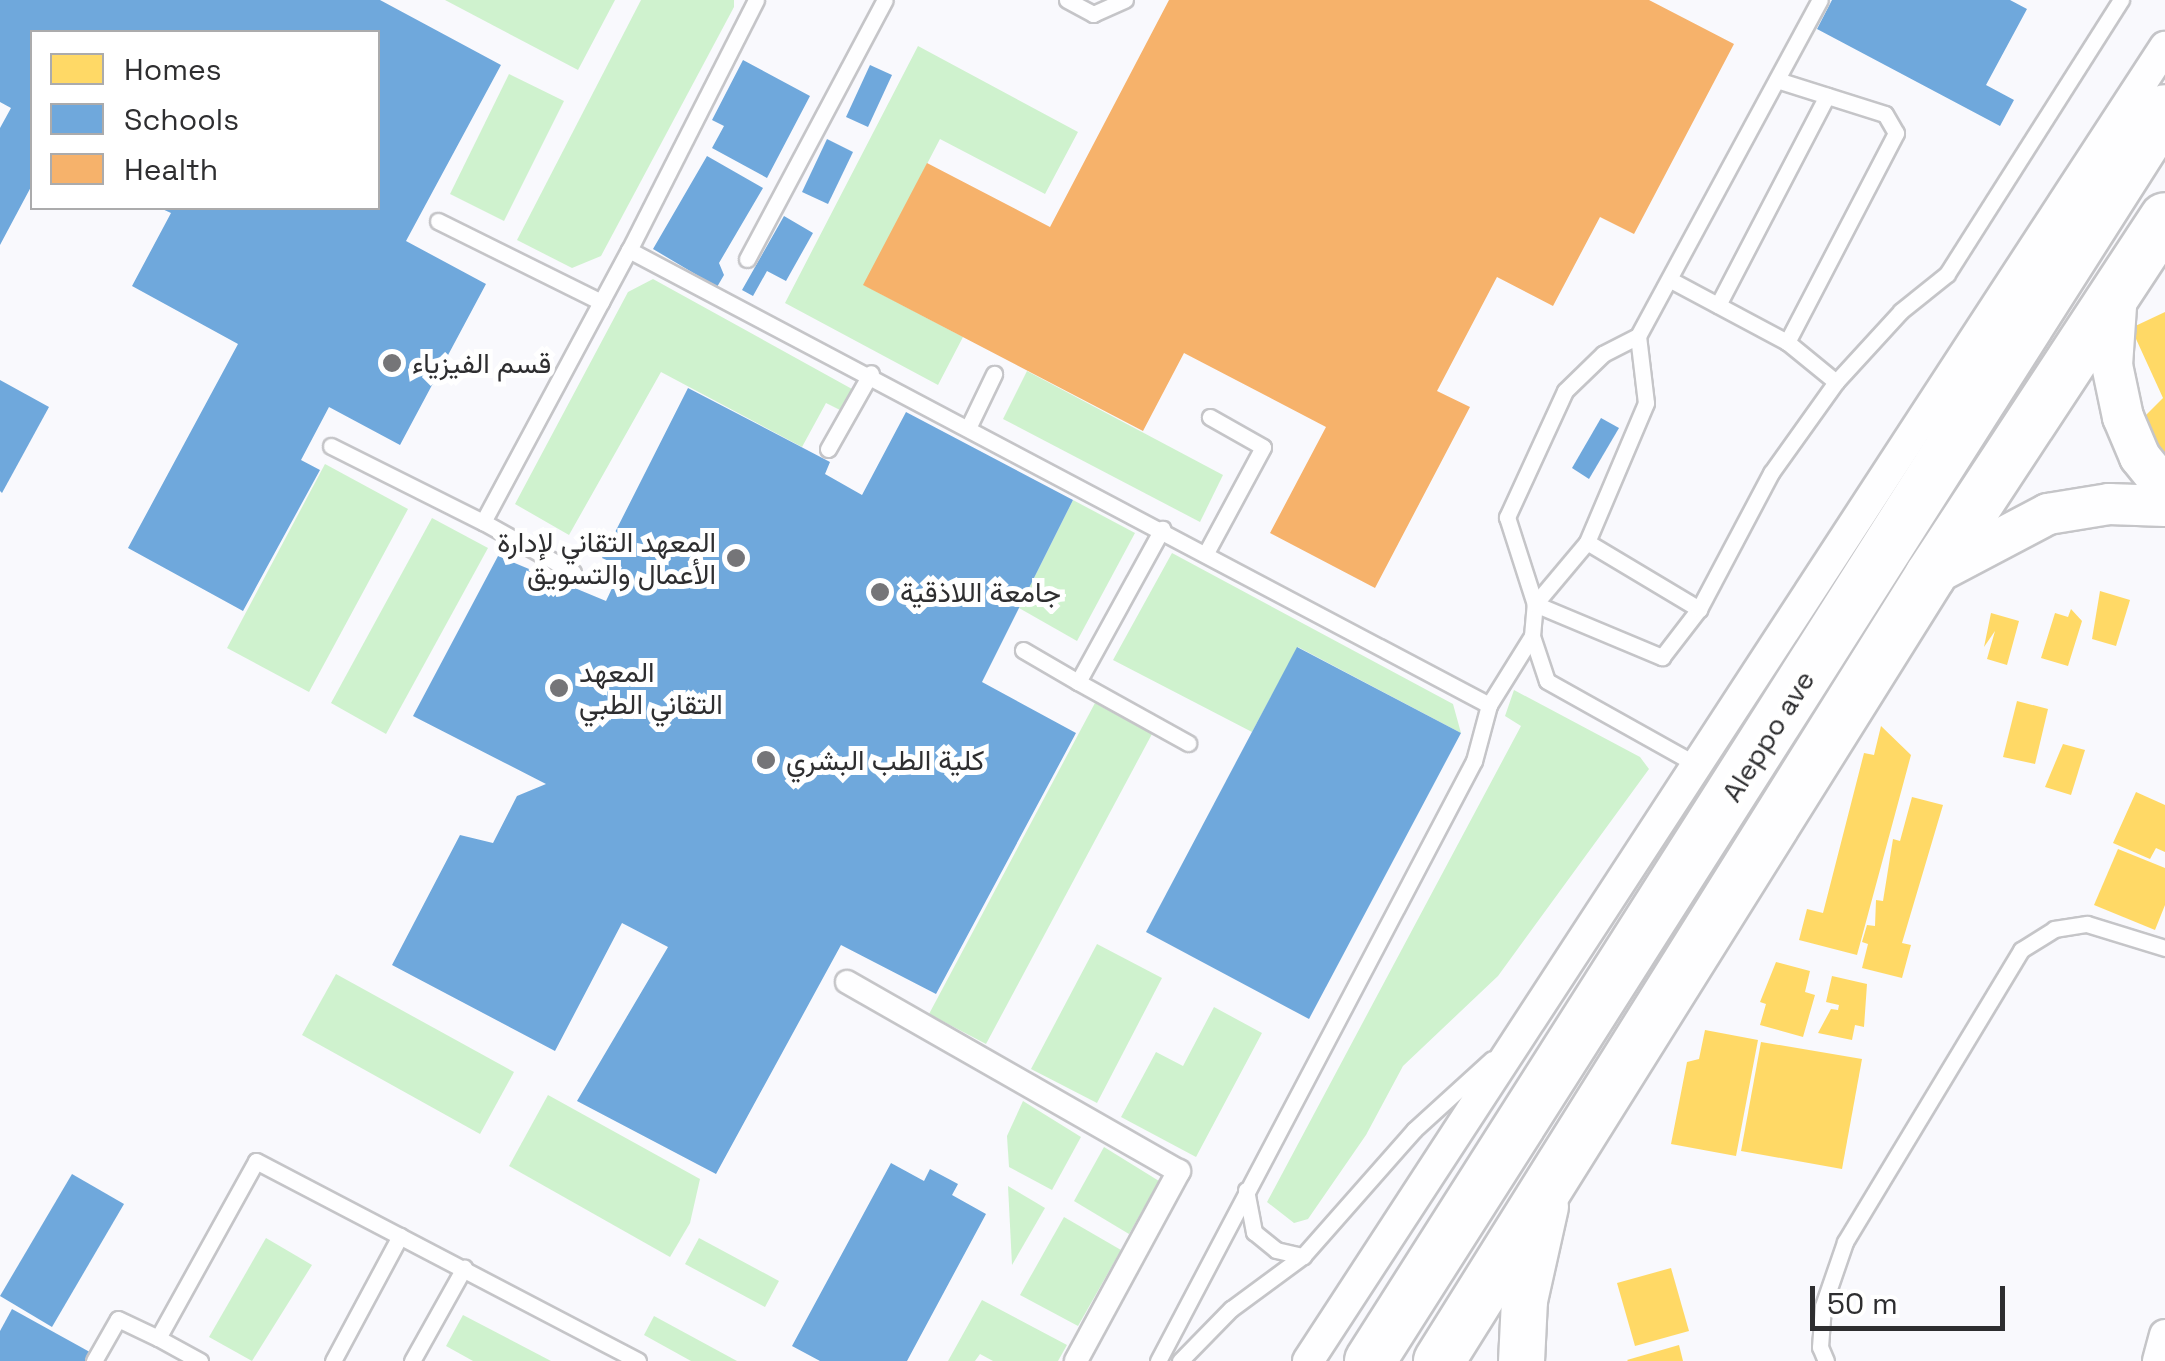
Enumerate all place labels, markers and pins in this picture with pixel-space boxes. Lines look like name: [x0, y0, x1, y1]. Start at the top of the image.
place label: قسم الفيزياء: [412, 346, 551, 380]
marker: قسم الفيزياء: [381, 352, 403, 374]
place label: المعهد التقاني لإدارة الأعمال والتسويق: [497, 525, 716, 591]
marker: المعهد التقاني لإدارة الأعمال والتسويق: [725, 547, 747, 569]
place label: جامعة اللاذقية: [900, 575, 1061, 609]
marker: جامعة اللاذقية: [869, 581, 891, 603]
place label: المعهد التقاني الطبي: [579, 655, 723, 721]
marker: المعهد التقاني الطبي: [548, 677, 570, 699]
place label: كلية الطب البشري: [786, 743, 984, 777]
marker: كلية الطب البشري: [755, 749, 777, 771]

